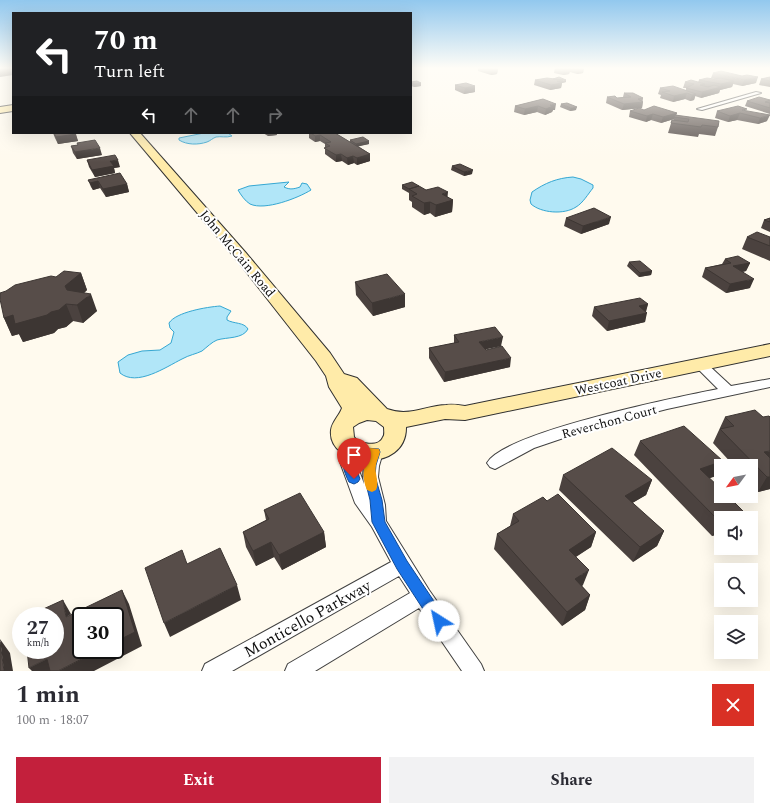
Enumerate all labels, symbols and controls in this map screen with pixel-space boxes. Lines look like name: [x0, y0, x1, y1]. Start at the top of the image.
text: 70 m: [94, 19, 158, 62]
icon: left: [28, 28, 80, 80]
text: Turn left: [94, 58, 165, 85]
icon: left: [138, 104, 160, 126]
icon: ahead: [180, 104, 202, 126]
icon: ahead: [222, 104, 244, 126]
icon: right: [264, 104, 286, 126]
street label: John McCain Road: [195, 206, 280, 302]
street label: Westcoat Drive: [573, 363, 663, 401]
street label: Reverchon Court: [559, 400, 659, 444]
pin: [337, 438, 371, 479]
icon: arrive: [343, 444, 365, 466]
north arrow: [714, 459, 758, 503]
map controls: [714, 459, 758, 659]
button: sound: [714, 511, 758, 555]
button: search: [714, 563, 758, 607]
street label: Monticello Parkway: [240, 573, 377, 664]
position arrow: [418, 600, 460, 642]
speed limit sign: 30: [72, 607, 124, 659]
text: 27: [27, 613, 49, 643]
button: layers: [714, 615, 758, 659]
text: km/h: [27, 635, 49, 651]
text: 1 min: [16, 677, 80, 713]
button: close: [712, 684, 754, 726]
text: 100 m · 18:07: [16, 710, 89, 730]
button: Exit: [16, 757, 381, 803]
button: Share: [389, 757, 754, 803]

